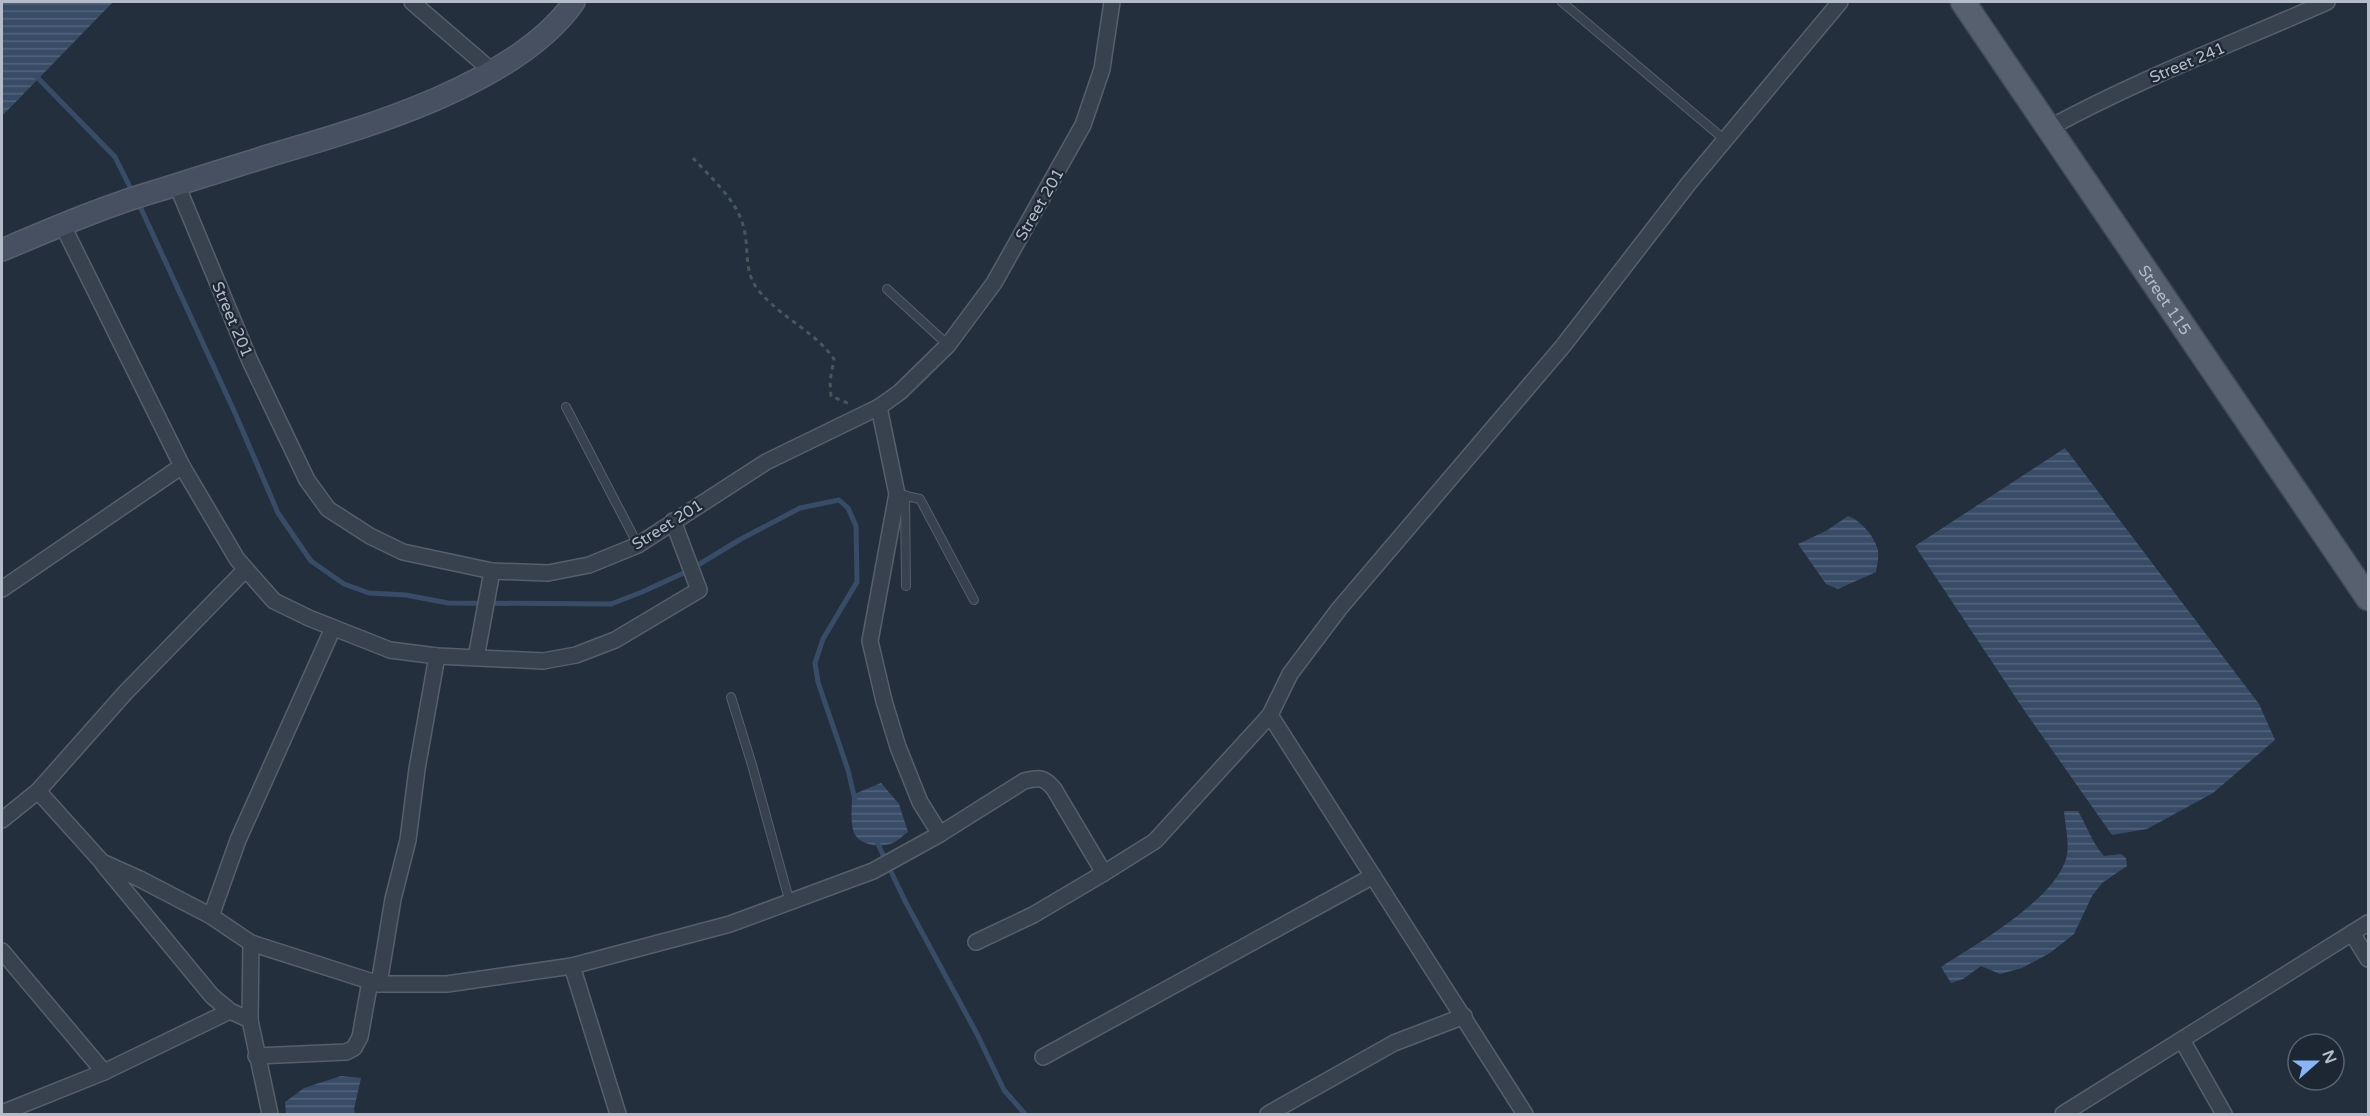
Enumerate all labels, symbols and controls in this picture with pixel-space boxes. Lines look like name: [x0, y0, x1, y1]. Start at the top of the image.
street label: Street 241: [2147, 38, 2228, 88]
street label: Street 201: [1011, 165, 1069, 244]
street label: Street 115: [2134, 262, 2195, 339]
street label: Street 201: [207, 279, 257, 360]
street label: Street 201: [628, 495, 707, 555]
north arrow: [2286, 1032, 2346, 1092]
text: N: [2317, 1047, 2341, 1067]

